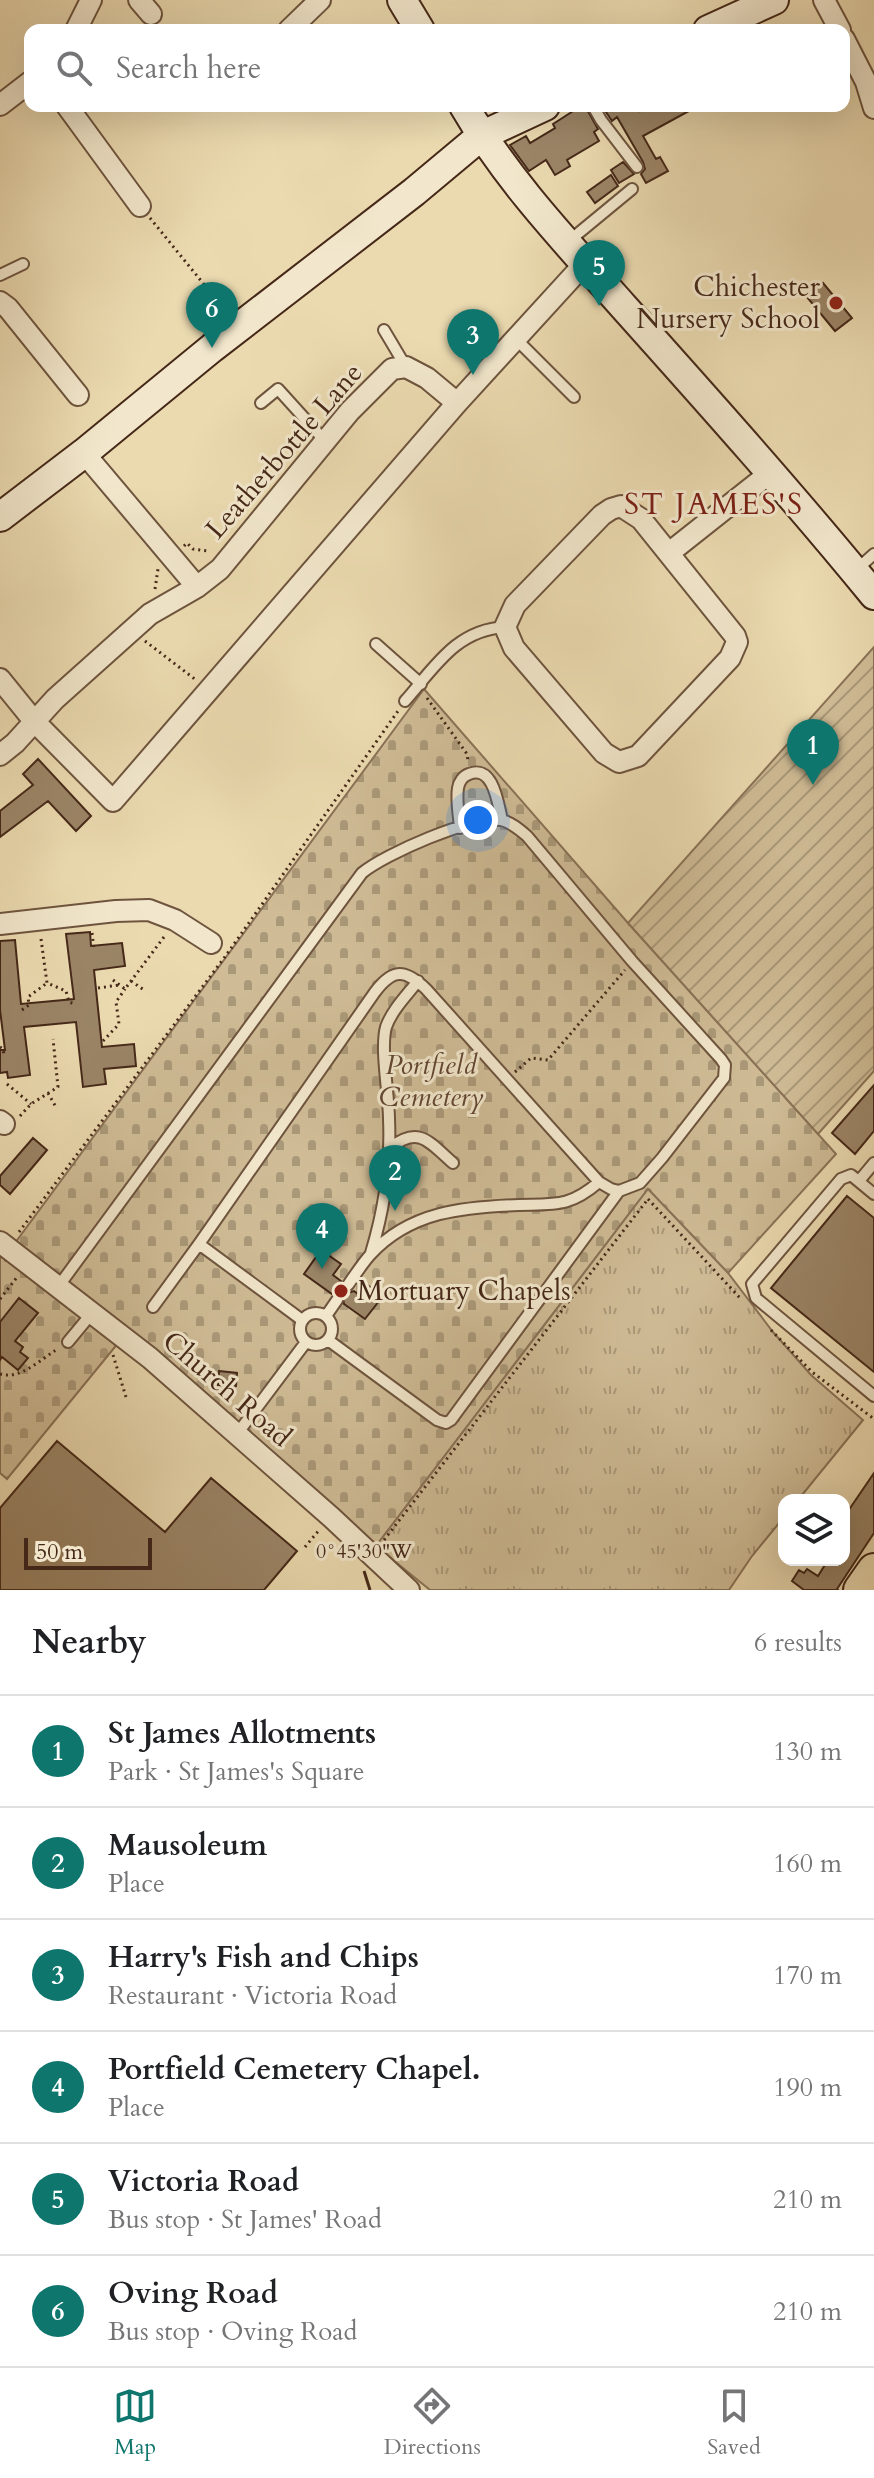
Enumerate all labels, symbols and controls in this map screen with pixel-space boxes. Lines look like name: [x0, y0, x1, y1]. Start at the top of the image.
search box: [24, 24, 850, 112]
icon: search: [52, 46, 96, 90]
text: Search here: [116, 48, 261, 89]
pin: 5: [573, 240, 625, 306]
place label: Chichester Nursery School: [636, 268, 821, 338]
pin: 6: [186, 282, 238, 348]
marker: Chichester Nursery School: [827, 294, 845, 312]
pin: 3: [447, 309, 499, 375]
street label: Leatherbottle Lane: [197, 355, 371, 547]
district label: ST JAMES'S: [624, 484, 804, 525]
pin: 1: [787, 719, 839, 785]
your location: [458, 800, 498, 840]
park label: Portfield Cemetery: [378, 1046, 484, 1116]
pin: 2: [369, 1145, 421, 1211]
pin: 4: [296, 1203, 348, 1269]
place label: Mortuary Chapels: [357, 1272, 571, 1310]
marker: Mortuary Chapels: [332, 1282, 350, 1300]
street label: Church Road: [154, 1322, 300, 1456]
map controls: [778, 1494, 850, 1566]
button: layers: [778, 1494, 850, 1566]
scale bar: [24, 1534, 152, 1570]
text: 50 m: [36, 1537, 83, 1567]
text: 0°45'30"W: [316, 1538, 413, 1565]
text: Nearby: [32, 1619, 147, 1665]
text: 6 results: [754, 1625, 842, 1660]
text: St James Allotments: [108, 1713, 376, 1754]
text: 1: [51, 1734, 65, 1769]
text: 130 m: [773, 1734, 842, 1769]
text: Park · St James's Square: [108, 1754, 365, 1789]
text: Mausoleum: [108, 1825, 267, 1866]
text: 2: [51, 1846, 65, 1881]
text: 160 m: [773, 1846, 842, 1881]
text: Place: [108, 1866, 165, 1901]
text: Harry's Fish and Chips: [108, 1937, 419, 1978]
text: 3: [51, 1958, 65, 1993]
text: 170 m: [773, 1958, 842, 1993]
text: Restaurant · Victoria Road: [108, 1978, 397, 2013]
text: Portfield Cemetery Chapel.: [108, 2049, 481, 2090]
text: 4: [51, 2070, 65, 2105]
text: 190 m: [773, 2070, 842, 2105]
text: Place: [108, 2090, 165, 2125]
text: Victoria Road: [108, 2161, 299, 2202]
text: 5: [51, 2182, 65, 2217]
text: 210 m: [773, 2182, 842, 2217]
text: Bus stop · St James' Road: [108, 2202, 382, 2237]
text: Oving Road: [108, 2273, 278, 2314]
text: 6: [51, 2294, 65, 2329]
text: 210 m: [773, 2294, 842, 2329]
text: Bus stop · Oving Road: [108, 2314, 357, 2349]
tab: Map: [113, 2384, 157, 2462]
tab: Directions: [384, 2384, 481, 2462]
tab: Saved: [707, 2384, 761, 2462]

